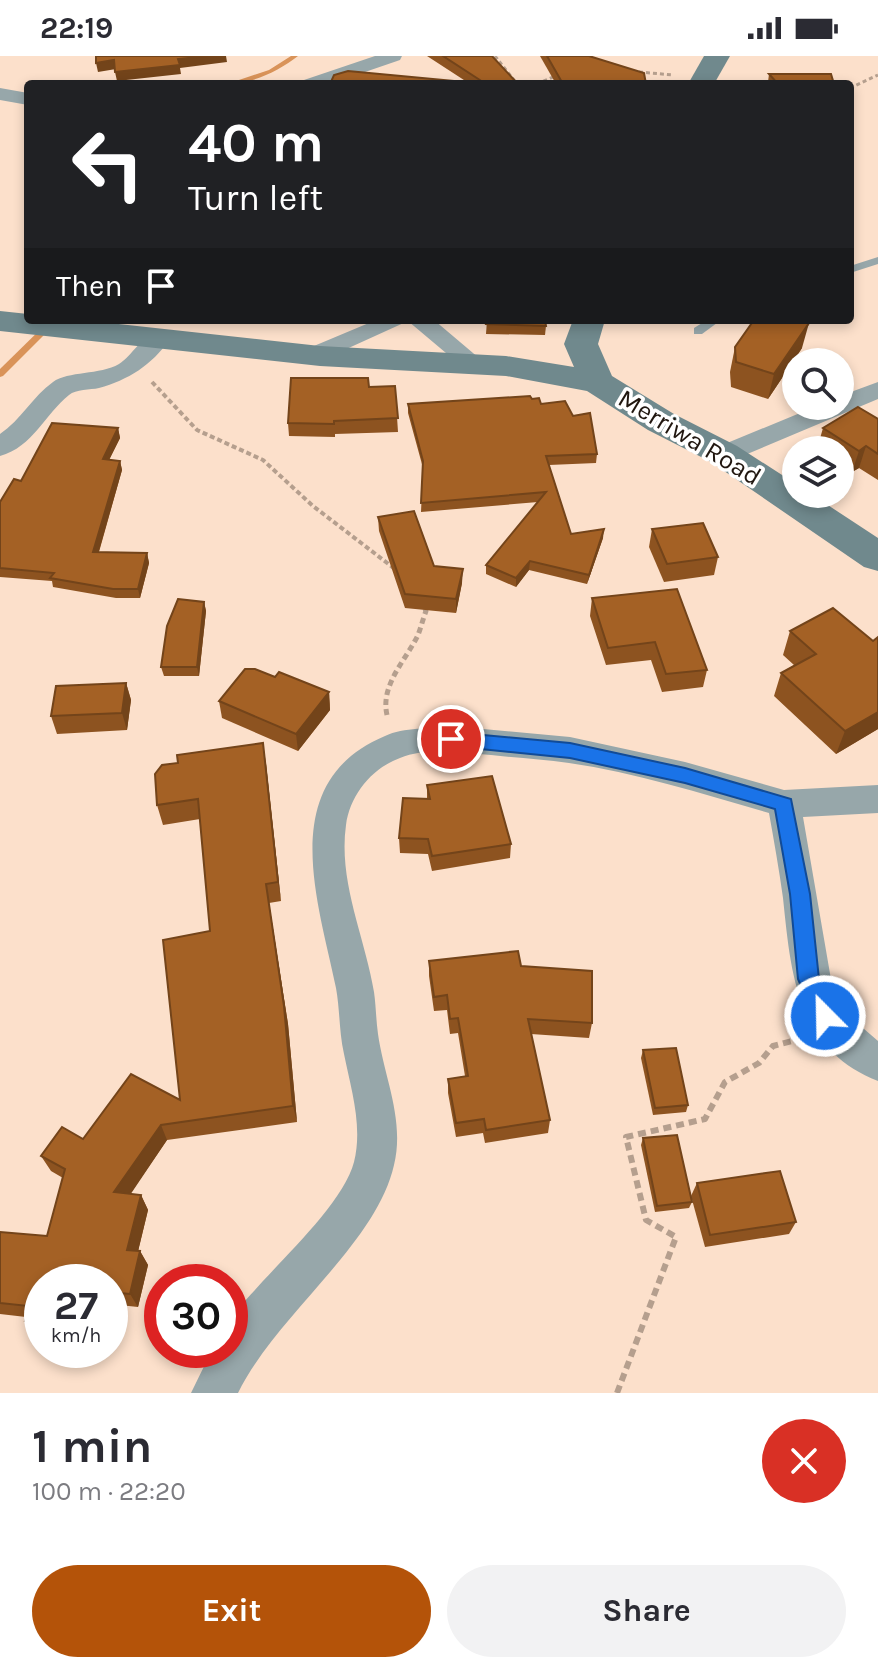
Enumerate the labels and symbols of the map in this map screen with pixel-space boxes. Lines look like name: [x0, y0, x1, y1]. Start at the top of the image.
street label: Merriwa Road: [613, 383, 767, 492]
pin: [417, 705, 485, 773]
position arrow: [783, 974, 867, 1058]
speed limit sign: 30: [144, 1264, 248, 1368]

